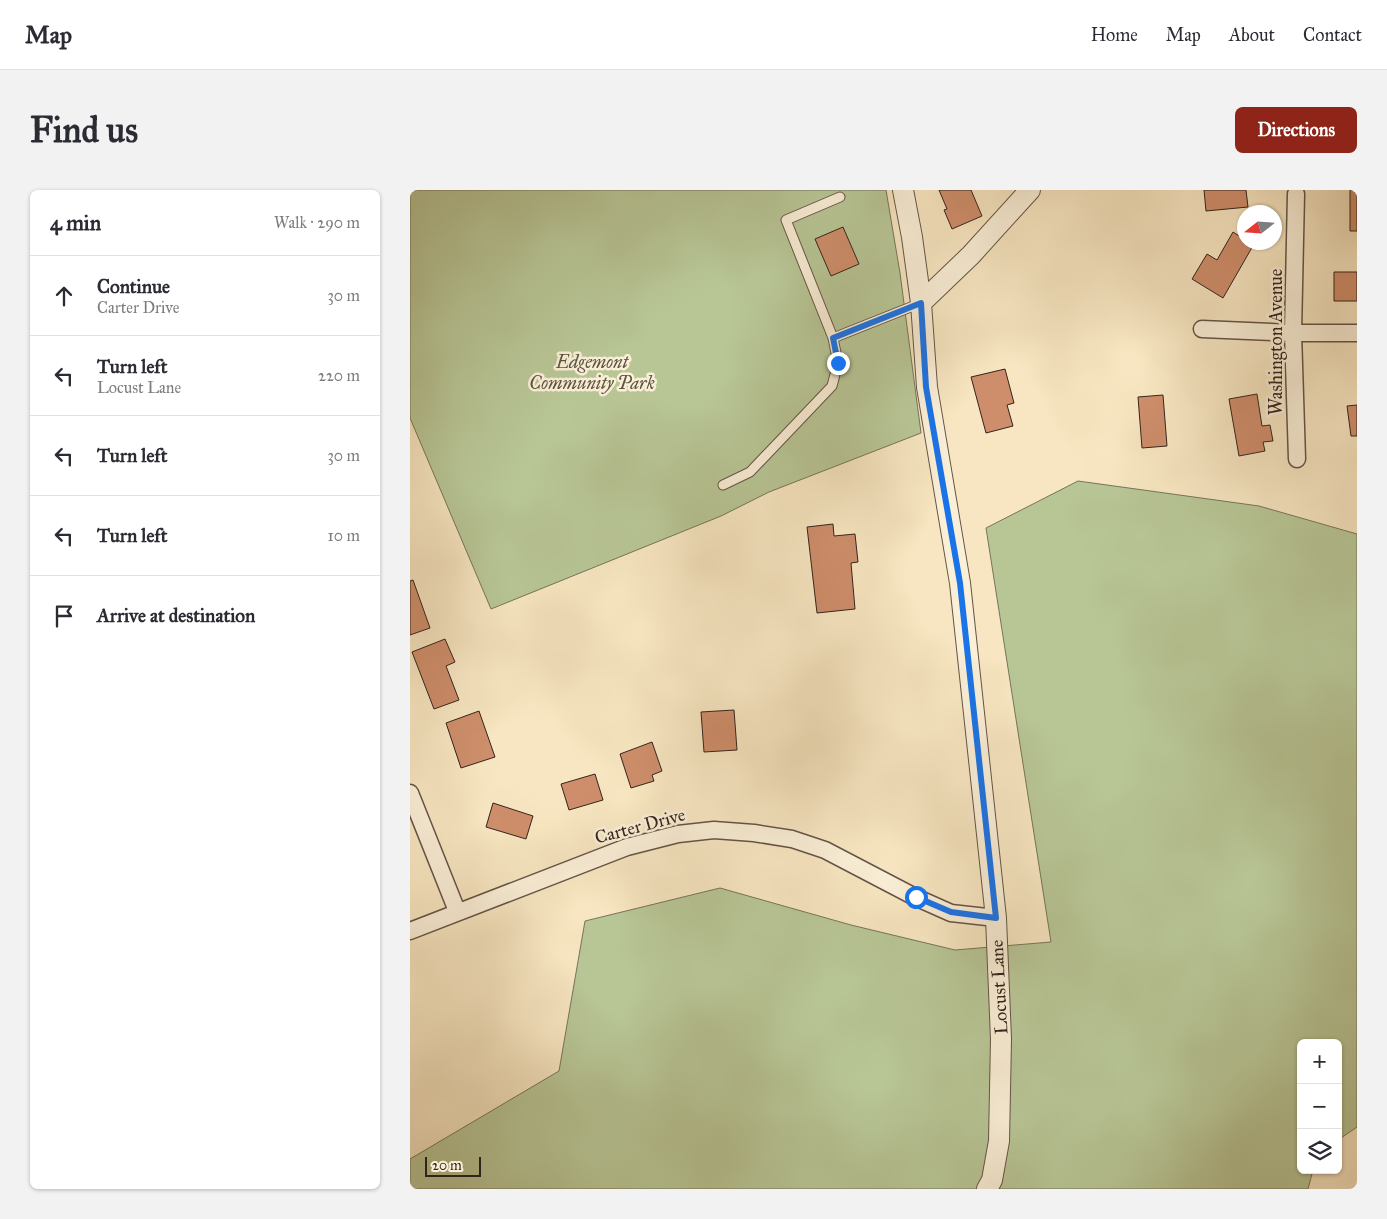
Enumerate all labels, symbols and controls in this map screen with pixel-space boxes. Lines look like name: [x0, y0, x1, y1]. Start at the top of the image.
text: Map: [25, 20, 72, 50]
text: Home: [1091, 24, 1138, 46]
text: Map: [1166, 24, 1201, 46]
text: About: [1229, 24, 1275, 46]
text: Contact: [1303, 24, 1362, 46]
button: Directions: [1235, 107, 1357, 153]
text: Find us: [30, 109, 138, 152]
north arrow: [1237, 205, 1282, 250]
text: 4 min: [50, 210, 101, 236]
text: Walk · 290 m: [274, 213, 360, 232]
street label: Washington Avenue: [1265, 269, 1288, 415]
text: Continue: [97, 275, 170, 298]
icon: ahead: [50, 282, 78, 310]
text: 30 m: [327, 286, 360, 305]
text: Carter Drive: [97, 298, 179, 317]
park label: Edgemont Community Park: [529, 351, 655, 394]
route end: [827, 352, 850, 375]
text: Turn left: [97, 355, 167, 378]
icon: left: [50, 362, 78, 390]
text: 220 m: [318, 366, 360, 385]
text: Locust Lane: [97, 378, 181, 397]
icon: left: [50, 442, 78, 470]
text: Turn left: [97, 444, 167, 467]
text: 30 m: [327, 446, 360, 465]
icon: left: [50, 522, 78, 550]
text: Turn left: [97, 524, 167, 547]
text: 10 m: [328, 526, 360, 545]
icon: arrive: [50, 602, 78, 630]
text: Arrive at destination: [97, 604, 255, 627]
street label: Carter Drive: [592, 803, 688, 849]
route start: [905, 886, 928, 909]
street label: Locust Lane: [986, 939, 1012, 1035]
map controls: [1297, 1039, 1342, 1174]
button: +: [1297, 1039, 1342, 1084]
button: −: [1297, 1084, 1342, 1129]
button: layers: [1297, 1129, 1342, 1174]
scale bar: [425, 1154, 481, 1177]
text: 20 m: [432, 1157, 462, 1174]

